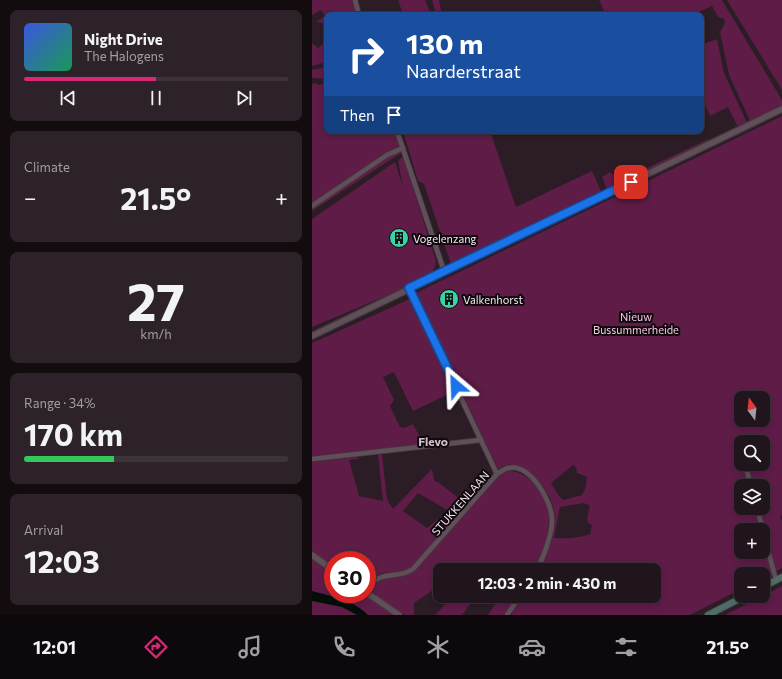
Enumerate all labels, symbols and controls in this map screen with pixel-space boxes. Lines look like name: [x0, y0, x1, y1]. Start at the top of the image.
text: 130 m: [406, 26, 483, 60]
icon: right: [340, 28, 392, 80]
text: Night Drive: [84, 30, 163, 48]
text: The Halogens: [84, 48, 164, 64]
text: Naarderstraat: [406, 60, 521, 82]
icon: previous: [57, 87, 79, 109]
icon: pause: [145, 87, 167, 109]
icon: next: [233, 87, 255, 109]
icon: arrive: [383, 104, 405, 126]
text: Then: [340, 106, 375, 124]
text: Climate: [24, 159, 70, 175]
pin: [614, 165, 648, 199]
icon: arrive: [620, 171, 642, 193]
text: 21.5°: [120, 179, 191, 216]
text: −: [24, 184, 37, 211]
text: +: [275, 184, 288, 211]
building icon: Vogelenzang: [388, 227, 410, 249]
place label: Vogelenzang: [413, 232, 476, 245]
text: 27: [127, 268, 185, 332]
building icon: Valkenhorst: [438, 288, 460, 310]
place label: Valkenhorst: [463, 293, 523, 306]
park label: Nieuw Bussummerheide: [593, 310, 679, 336]
text: km/h: [140, 326, 172, 342]
position arrow: [435, 365, 477, 407]
north arrow: [734, 391, 770, 427]
map controls: [734, 391, 770, 603]
text: Range · 34%: [24, 395, 95, 411]
text: 170 km: [24, 415, 123, 452]
district label: Flevo: [418, 434, 448, 448]
button: search: [734, 435, 770, 471]
street label: STUKKENLAAN: [429, 468, 491, 538]
button: layers: [734, 479, 770, 515]
text: Arrival: [24, 522, 63, 538]
button: +: [734, 523, 770, 559]
text: 12:03: [24, 542, 100, 579]
speed limit sign: 30: [324, 551, 376, 603]
button: −: [734, 567, 770, 603]
text: 12:03 · 2 min · 430 m: [478, 574, 616, 592]
icon: directions: [142, 633, 170, 661]
icon: music: [236, 633, 264, 661]
icon: phone: [330, 633, 358, 661]
icon: climate: [424, 633, 452, 661]
icon: car: [518, 633, 546, 661]
icon: filters: [612, 633, 640, 661]
text: 12:01: [33, 636, 76, 658]
text: 21.5°: [706, 636, 749, 658]

